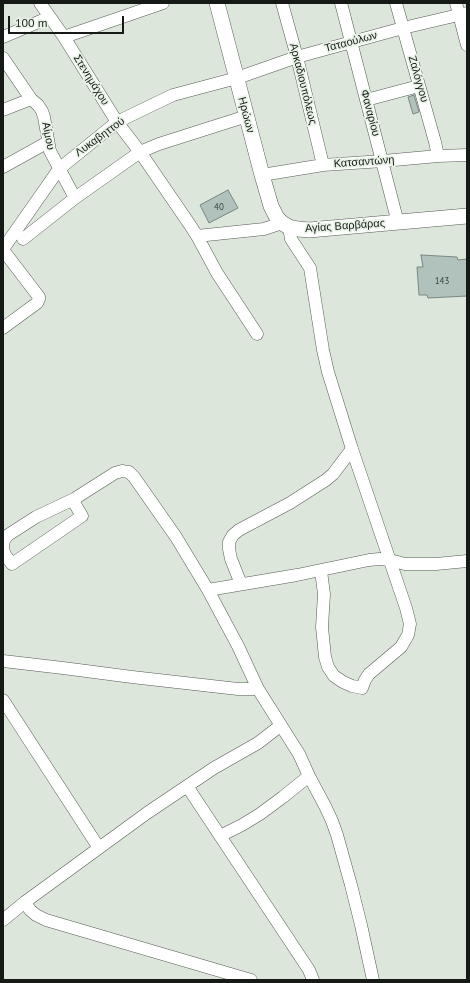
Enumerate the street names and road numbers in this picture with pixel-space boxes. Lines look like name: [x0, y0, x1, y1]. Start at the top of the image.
street label: Ταταούλων: [323, 29, 379, 55]
street label: Αρκαδιουπόλεως: [286, 42, 320, 126]
street label: Στενημάχου: [70, 52, 112, 108]
street label: Ζαλόγγου: [405, 54, 431, 104]
street label: Φαναρίου: [357, 88, 383, 138]
street label: Ηρώων: [235, 95, 257, 135]
street label: Λυκαβηττού: [73, 115, 127, 159]
street label: Αίμου: [39, 121, 57, 151]
street label: Κατσαντώνη: [333, 153, 395, 171]
street label: Αγίας Βαρβάρας: [305, 217, 385, 235]

